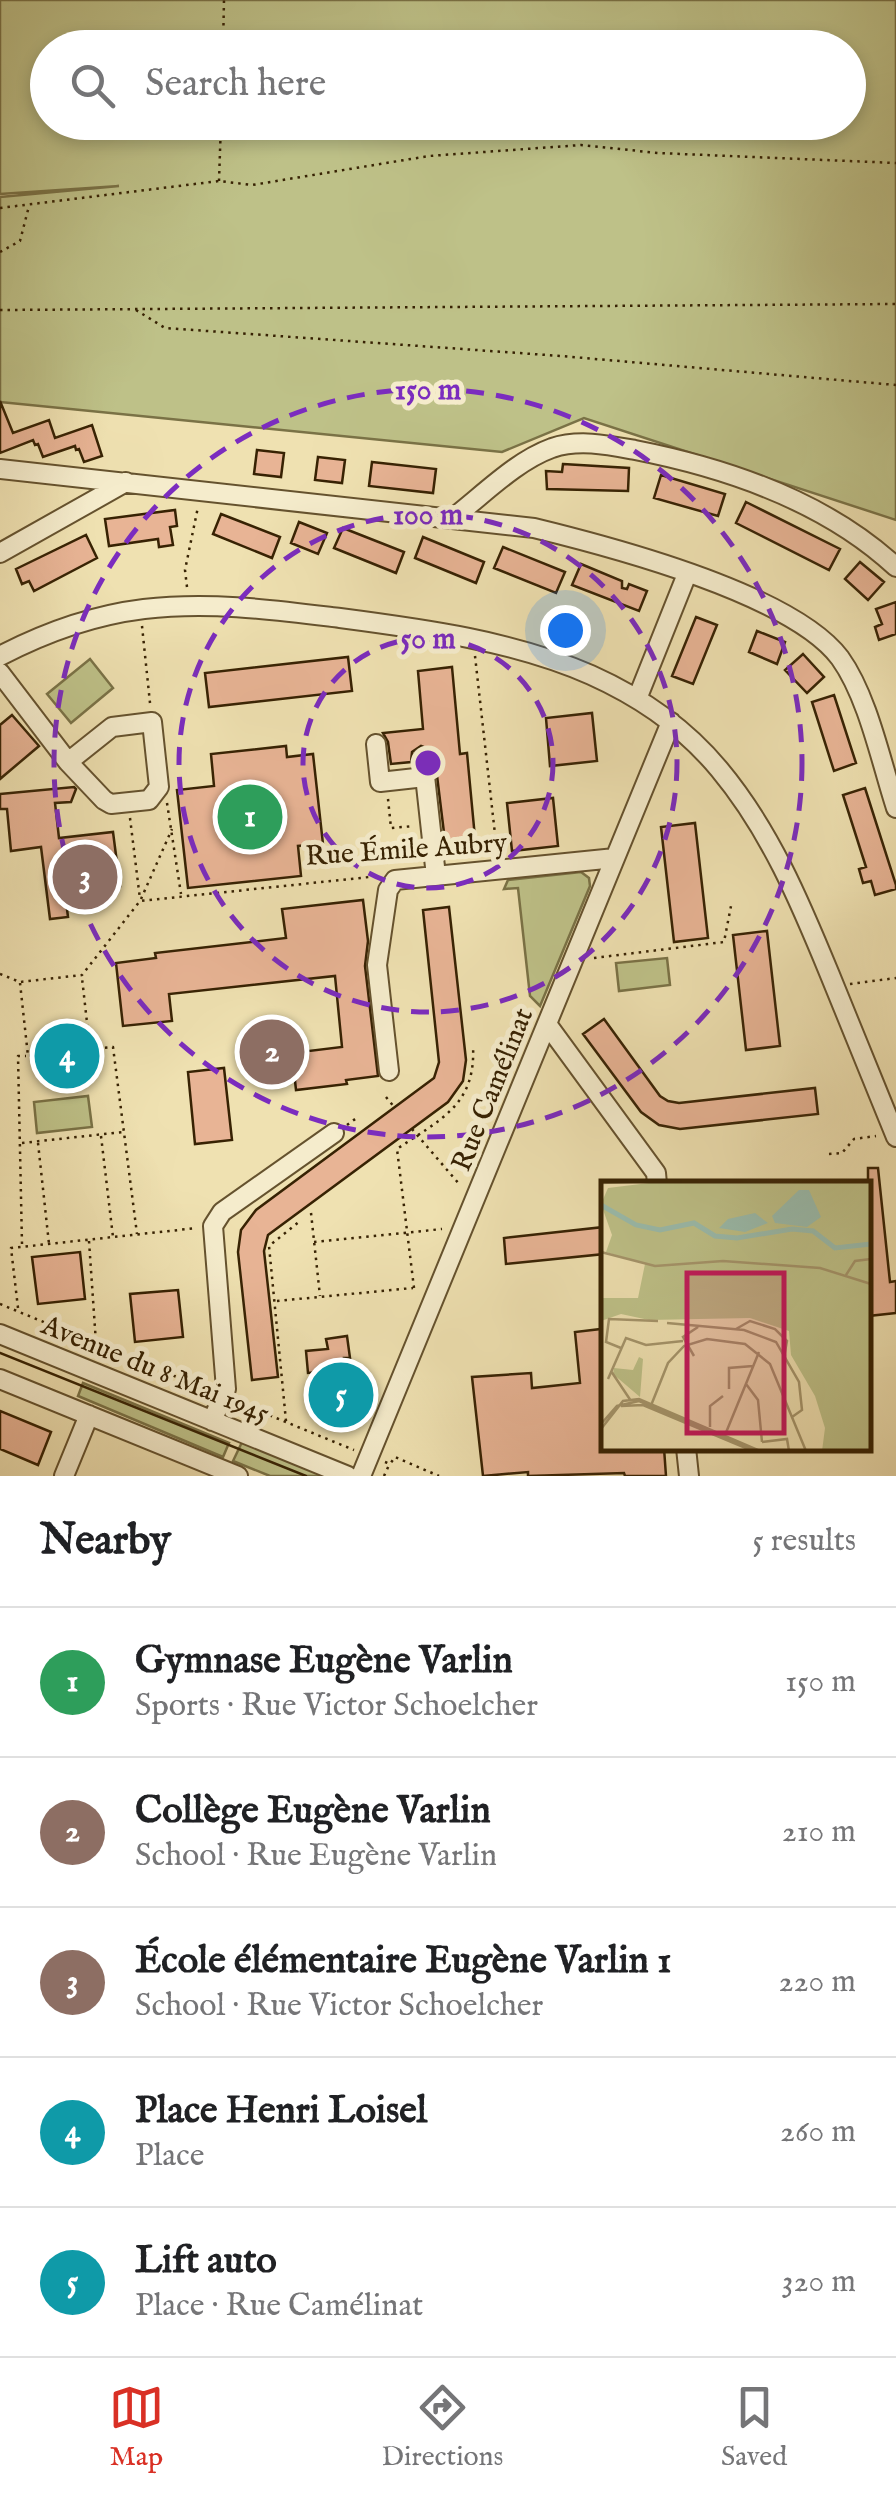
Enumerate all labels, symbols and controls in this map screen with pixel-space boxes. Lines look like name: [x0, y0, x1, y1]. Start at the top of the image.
search box: [30, 30, 866, 140]
icon: search: [65, 58, 120, 113]
text: Search here: [145, 61, 326, 109]
text: 150 m: [395, 372, 461, 410]
text: 100 m: [393, 497, 463, 535]
your location: [540, 605, 591, 656]
text: 50 m: [400, 621, 456, 659]
centre of rings: [410, 745, 446, 781]
pin: 1: [218, 780, 282, 854]
street label: Rue Émile Aubry: [304, 825, 508, 875]
pin: 3: [52, 840, 118, 914]
street label: Rue Camélinat: [445, 1003, 542, 1177]
pin: 2: [240, 1014, 304, 1090]
pin: 4: [34, 1018, 100, 1094]
inset map: [601, 1181, 871, 1451]
street label: Avenue du 8 Mai 1945: [35, 1308, 274, 1432]
pin: 5: [308, 1358, 374, 1432]
text: Nearby: [40, 1515, 171, 1568]
text: 5 results: [752, 1521, 856, 1562]
text: Gymnase Eugène Varlin: [135, 1638, 513, 1686]
text: 1: [67, 1662, 78, 1703]
text: 150 m: [785, 1662, 856, 1703]
text: Sports · Rue Victor Schoelcher: [135, 1686, 538, 1727]
text: Collège Eugène Varlin: [135, 1788, 491, 1836]
text: 2: [65, 1812, 80, 1853]
text: 210 m: [782, 1812, 856, 1853]
text: School · Rue Eugène Varlin: [135, 1836, 497, 1877]
text: École élémentaire Eugène Varlin 1: [135, 1938, 671, 1986]
text: 3: [67, 1962, 78, 2003]
text: 220 m: [779, 1962, 856, 2003]
text: School · Rue Victor Schoelcher: [135, 1986, 543, 2027]
text: Place Henri Loisel: [135, 2088, 427, 2136]
text: 4: [65, 2112, 80, 2153]
text: 260 m: [780, 2112, 856, 2153]
text: Place: [135, 2136, 205, 2177]
text: Lift auto: [135, 2238, 277, 2286]
text: 5: [67, 2262, 78, 2303]
text: 320 m: [782, 2262, 856, 2303]
text: Place · Rue Camélinat: [135, 2286, 423, 2327]
tab: Map: [109, 2380, 164, 2475]
tab: Directions: [381, 2380, 503, 2475]
tab: Saved: [721, 2380, 787, 2475]

